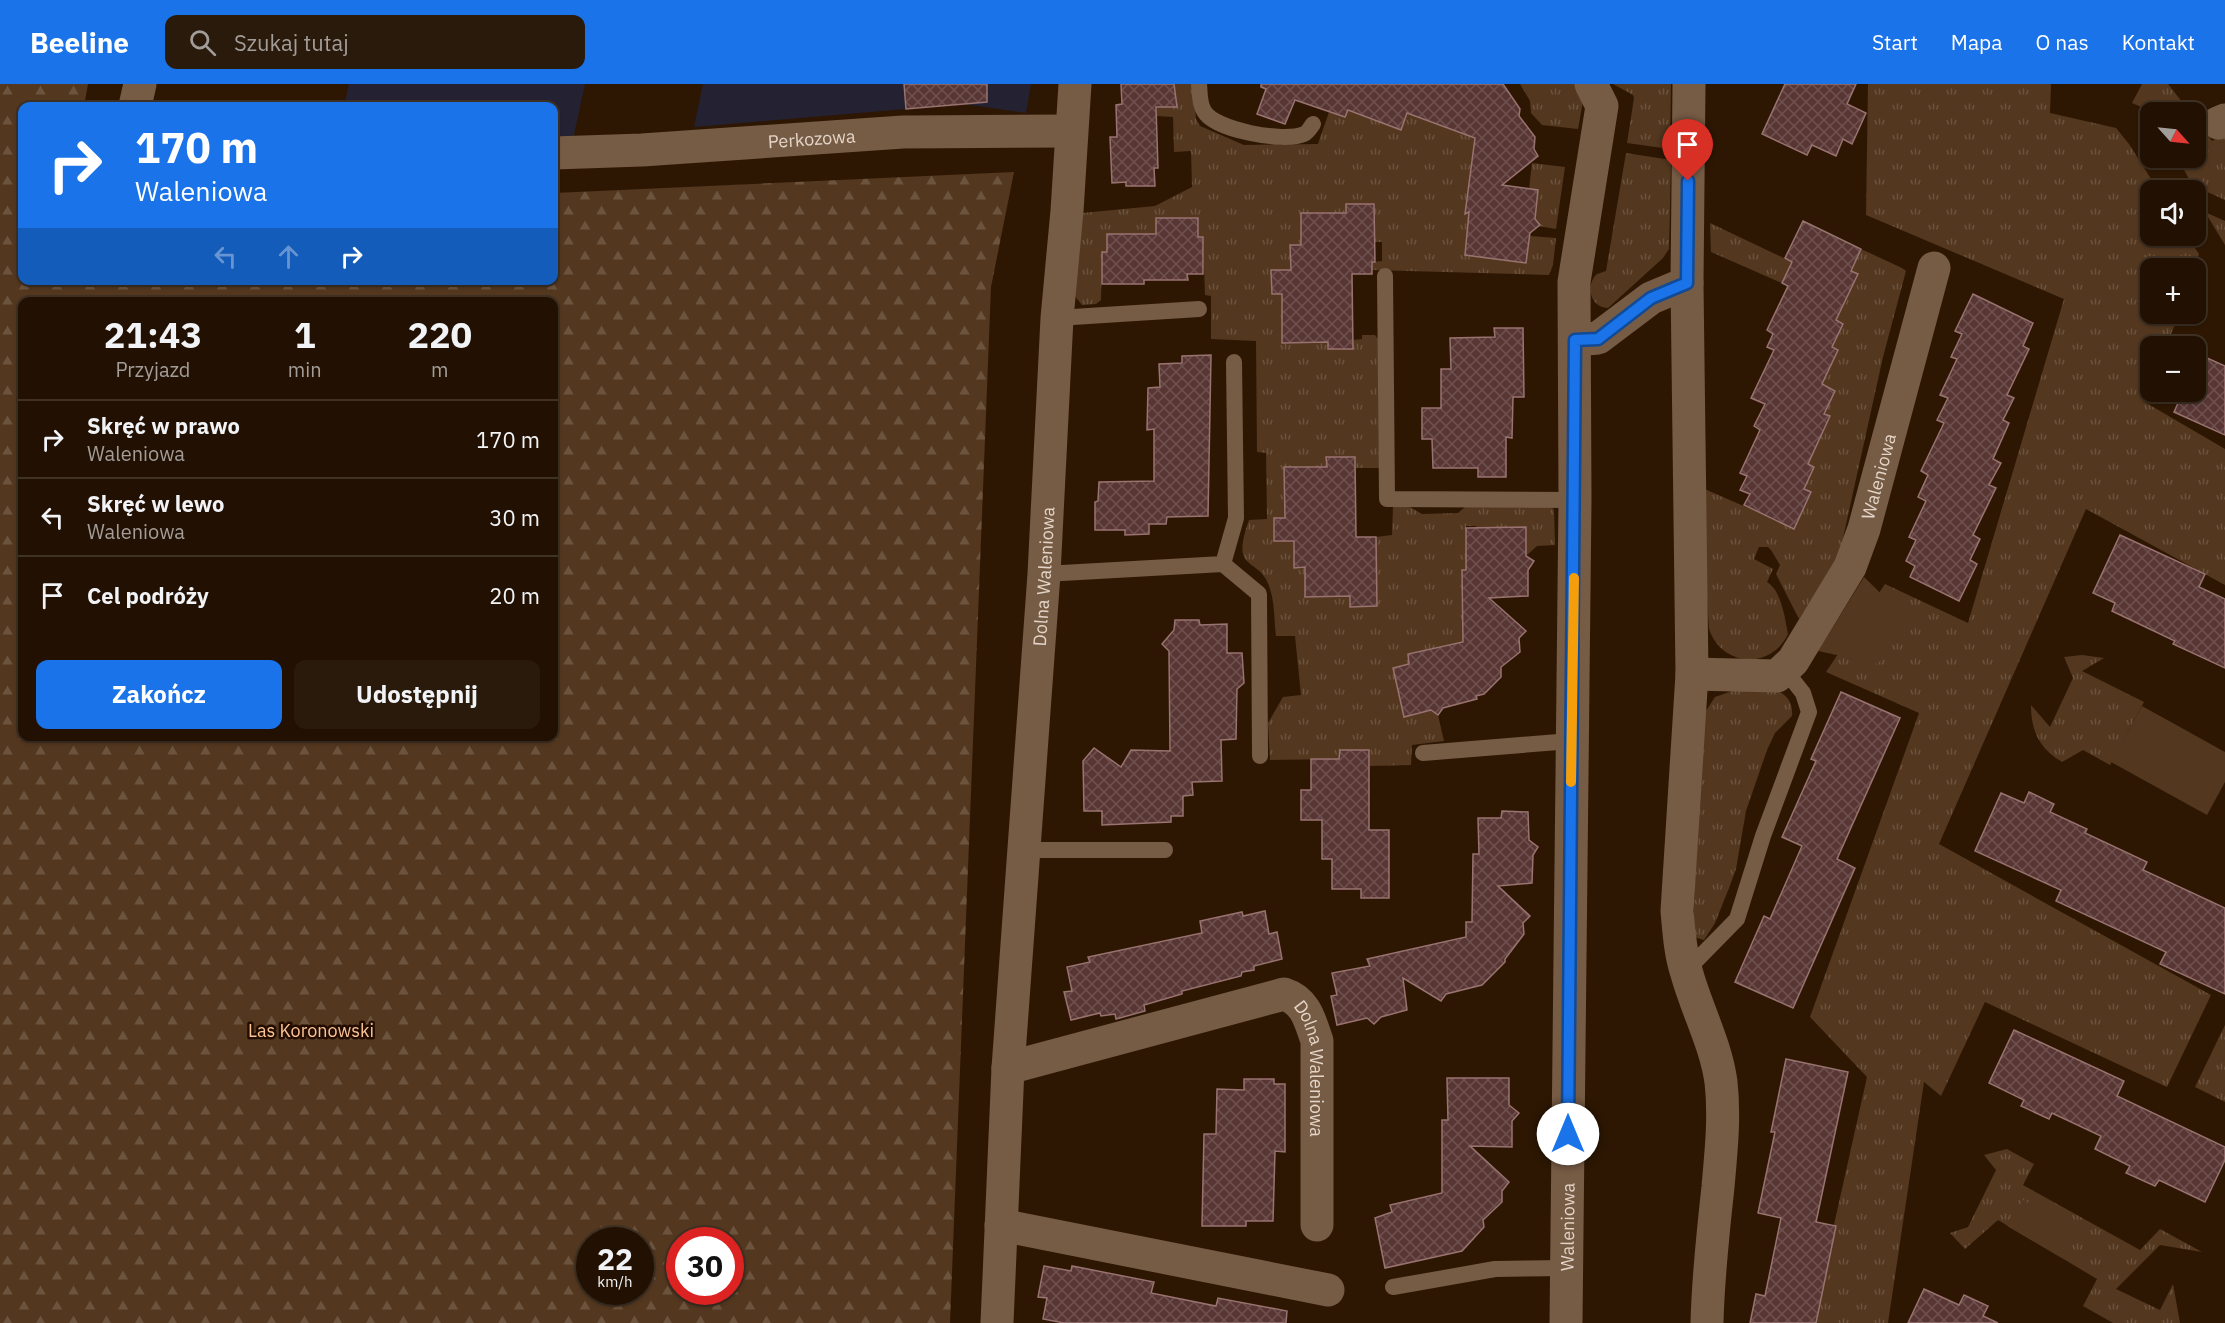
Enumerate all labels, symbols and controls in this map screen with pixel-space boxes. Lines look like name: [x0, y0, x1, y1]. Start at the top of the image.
search box: [165, 15, 585, 69]
text: Beeline: [30, 24, 129, 61]
icon: search: [186, 26, 219, 59]
text: Szukaj tutaj: [234, 28, 349, 57]
text: Start: [1872, 28, 1918, 56]
text: Mapa: [1951, 28, 2003, 56]
text: O nas: [2036, 28, 2089, 56]
text: Kontakt: [2122, 28, 2195, 56]
north arrow: [2140, 102, 2206, 168]
map controls: [2140, 102, 2206, 402]
pin: [1662, 119, 1713, 181]
text: 170 m: [135, 120, 258, 175]
street label: Perkozowa: [767, 124, 856, 153]
icon: right: [36, 126, 114, 204]
icon: arrive: [1671, 128, 1704, 161]
text: Waleniowa: [135, 173, 267, 208]
button: sound: [2140, 180, 2206, 246]
icon: left: [209, 240, 242, 273]
icon: ahead: [272, 240, 305, 273]
icon: right: [335, 240, 368, 273]
button: +: [2140, 258, 2206, 324]
text: 21:43: [104, 311, 202, 358]
text: 1: [294, 311, 316, 358]
text: 220: [407, 311, 472, 358]
button: −: [2140, 336, 2206, 402]
text: Przyjazd: [115, 356, 190, 383]
text: min: [288, 356, 322, 383]
text: m: [431, 356, 449, 383]
text: Skręć w prawo: [87, 411, 240, 440]
icon: right: [36, 423, 69, 456]
text: 170 m: [476, 425, 540, 454]
street label: Waleniowa: [1856, 430, 1901, 522]
text: Waleniowa: [87, 440, 185, 467]
text: Skręć w lewo: [87, 489, 224, 518]
icon: left: [36, 501, 69, 534]
text: 30 m: [489, 503, 540, 532]
street label: Dolna Waleniowa: [1027, 506, 1059, 647]
text: Waleniowa: [87, 518, 185, 545]
icon: arrive: [36, 579, 69, 612]
text: Cel podróży: [87, 581, 209, 610]
text: 20 m: [489, 581, 540, 610]
button: Zakończ: [36, 660, 282, 729]
button: Udostępnij: [294, 660, 540, 729]
street label: Dolna Waleniowa: [1289, 995, 1329, 1137]
park label: Las Koronowski: [248, 1019, 374, 1042]
position arrow: [1536, 1102, 1600, 1166]
street label: Waleniowa: [1555, 1182, 1579, 1271]
speed limit sign: 30: [666, 1227, 744, 1305]
text: 22: [597, 1239, 633, 1278]
text: km/h: [597, 1272, 633, 1291]

